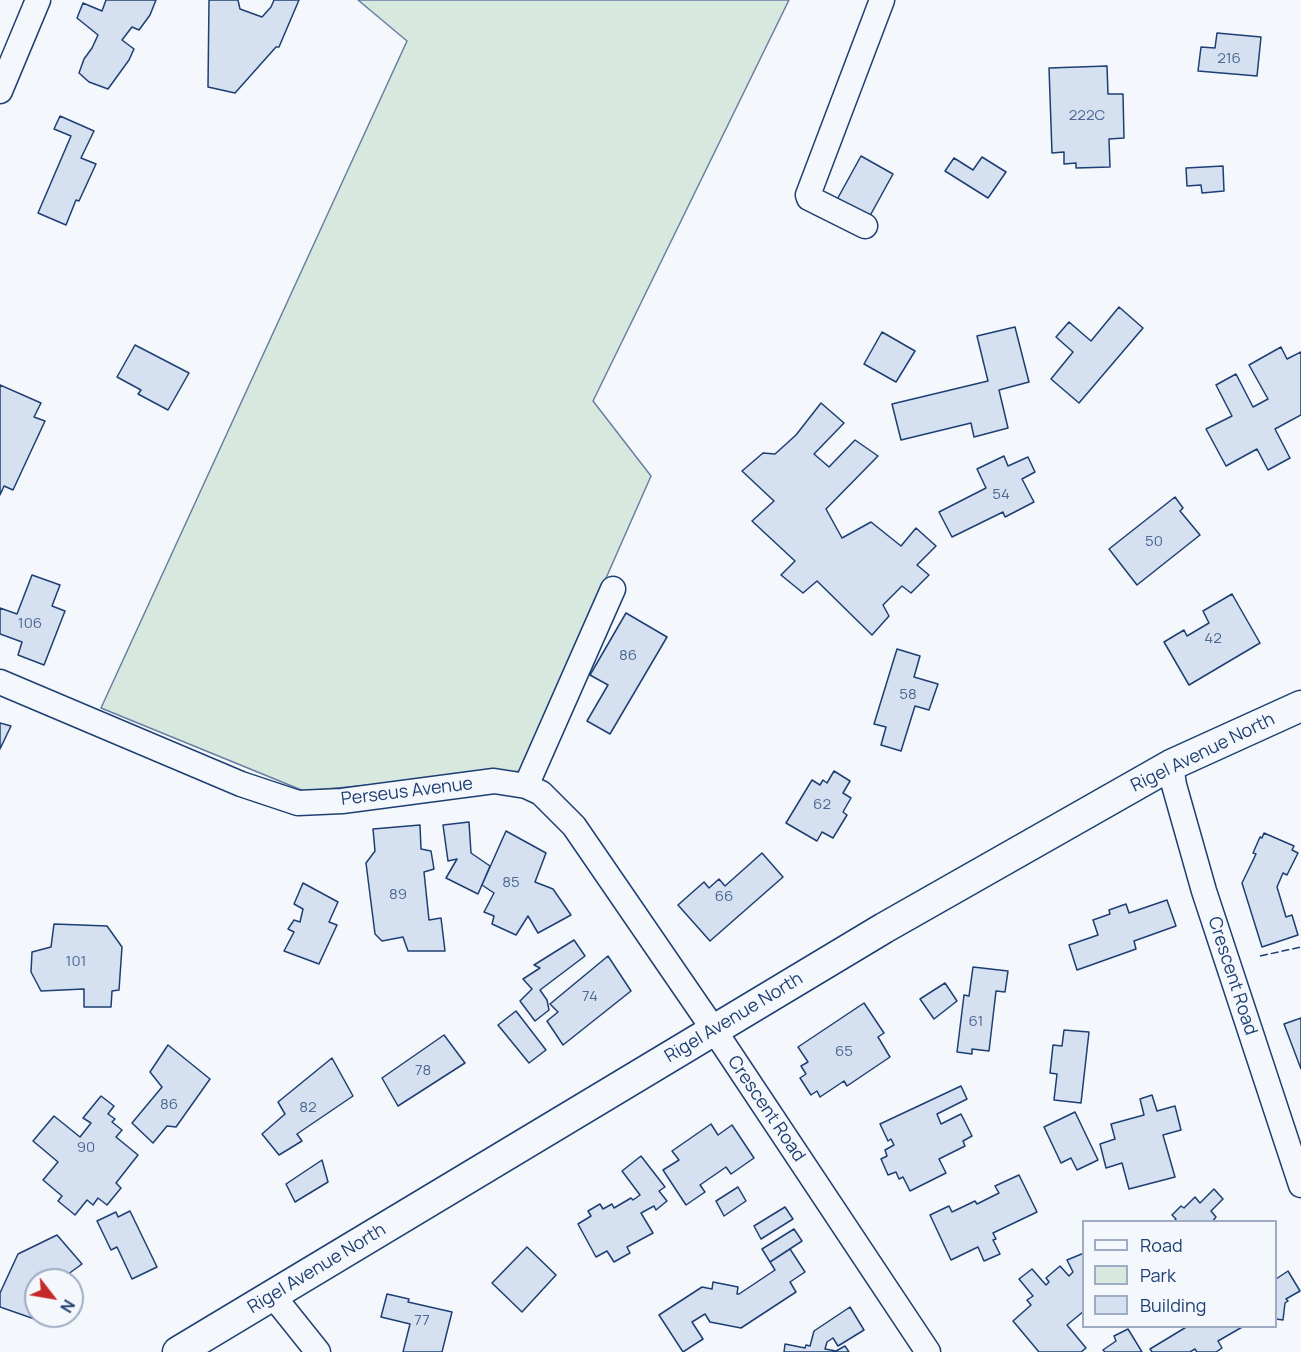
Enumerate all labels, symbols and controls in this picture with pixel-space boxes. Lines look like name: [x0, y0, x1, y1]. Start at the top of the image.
house number: 216: [1217, 50, 1241, 68]
house number: 222C: [1069, 107, 1105, 125]
house number: 54: [992, 486, 1010, 504]
house number: 50: [1145, 533, 1163, 551]
house number: 106: [18, 615, 42, 633]
house number: 42: [1204, 630, 1222, 648]
house number: 86: [619, 647, 637, 665]
house number: 58: [899, 686, 917, 704]
street label: Rigel Avenue North: [1128, 709, 1278, 797]
street label: Perseus Avenue: [340, 773, 474, 811]
house number: 62: [813, 796, 831, 814]
house number: 85: [502, 874, 520, 892]
house number: 89: [389, 886, 407, 904]
house number: 66: [715, 888, 733, 906]
street label: Crescent Road: [1203, 914, 1261, 1038]
house number: 101: [66, 953, 86, 971]
street label: Rigel Avenue North: [661, 968, 807, 1068]
house number: 74: [582, 988, 598, 1006]
house number: 61: [969, 1013, 983, 1031]
house number: 65: [835, 1043, 853, 1061]
street label: Crescent Road: [723, 1052, 809, 1166]
house number: 78: [415, 1062, 431, 1080]
house number: 86: [160, 1096, 178, 1114]
house number: 82: [299, 1099, 317, 1117]
house number: 90: [77, 1139, 95, 1157]
street label: Rigel Avenue North: [244, 1219, 390, 1319]
legend: [1082, 1220, 1277, 1328]
text: Road: [1140, 1233, 1183, 1257]
text: Park: [1140, 1263, 1176, 1287]
north arrow: [24, 1268, 84, 1328]
text: Building: [1140, 1293, 1206, 1317]
text: N: [55, 1296, 80, 1317]
house number: 77: [414, 1312, 430, 1330]

